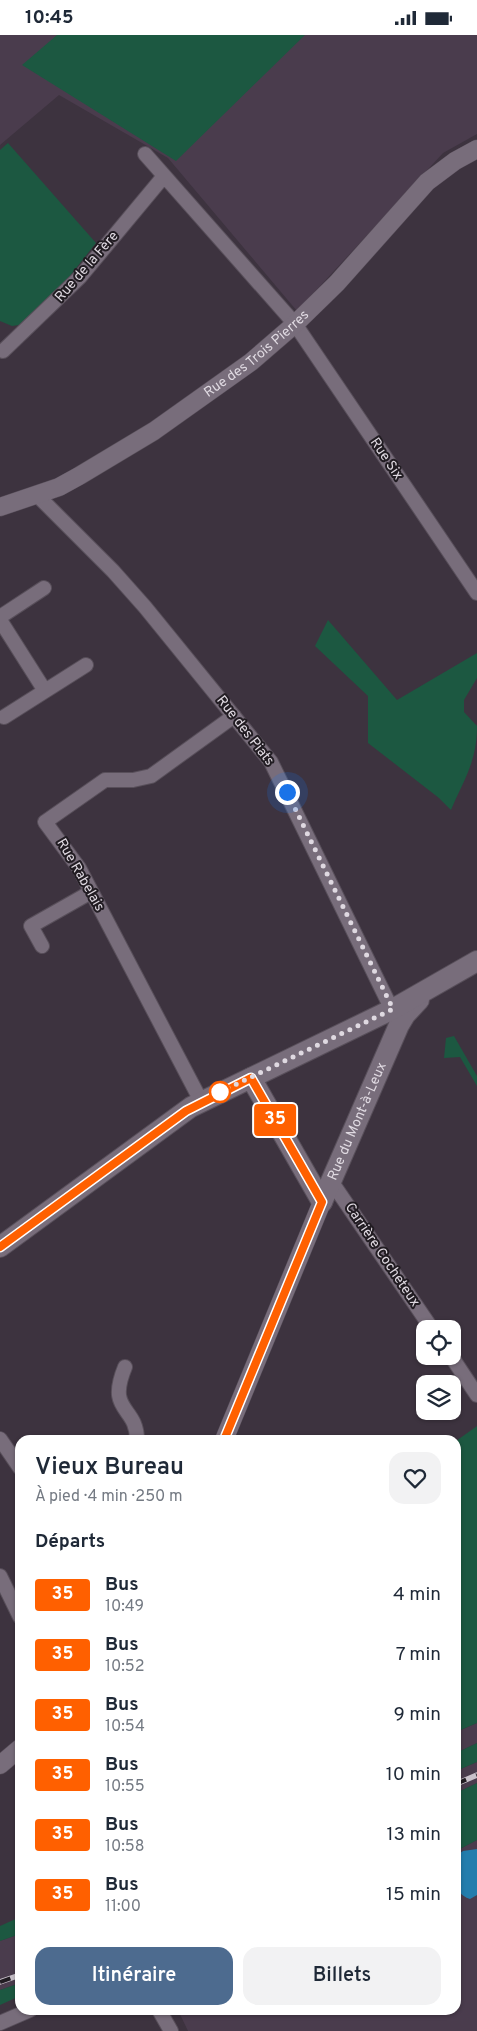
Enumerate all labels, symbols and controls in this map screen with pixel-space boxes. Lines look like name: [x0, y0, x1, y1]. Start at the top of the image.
text: 10:45: [25, 6, 74, 30]
street label: Rue de la Fère: [52, 228, 122, 306]
street label: Rue des Trois Pierres: [201, 306, 313, 401]
street label: Rue Six: [366, 435, 406, 483]
street label: Rue des Piats: [212, 693, 278, 769]
your location: [275, 780, 300, 805]
street label: Rue Rabelais: [52, 836, 108, 914]
street label: Rue du Mont-à-Leux: [324, 1060, 390, 1183]
unlabelled marker: [209, 1081, 231, 1103]
line badge: 35: [252, 1104, 298, 1136]
text: 35: [264, 1108, 286, 1131]
street label: Carrière Cocheteux: [341, 1200, 423, 1310]
map controls: [416, 1320, 461, 1420]
button: locate: [416, 1320, 461, 1365]
button: layers: [416, 1375, 461, 1420]
button: heart: [389, 1452, 441, 1504]
text: Vieux Bureau: [35, 1453, 184, 1483]
text: À pied · 4 min · 250 m: [35, 1487, 183, 1507]
text: Départs: [35, 1530, 105, 1554]
text: Bus: [105, 1573, 139, 1597]
text: 35: [52, 1583, 73, 1606]
text: 4 min: [393, 1583, 441, 1607]
text: 10:49: [105, 1597, 144, 1617]
text: Bus: [105, 1633, 139, 1657]
text: 35: [52, 1643, 73, 1666]
text: 7 min: [396, 1643, 441, 1667]
text: 10:52: [105, 1657, 145, 1677]
text: Bus: [105, 1693, 139, 1717]
text: 35: [52, 1703, 73, 1726]
text: 9 min: [394, 1703, 441, 1727]
text: 10:54: [105, 1717, 145, 1737]
text: Bus: [105, 1753, 139, 1777]
text: 35: [52, 1763, 73, 1786]
text: 10 min: [386, 1763, 441, 1787]
text: 10:55: [105, 1777, 145, 1797]
text: Bus: [105, 1813, 139, 1837]
text: 35: [52, 1823, 73, 1846]
text: 13 min: [386, 1823, 441, 1847]
text: 10:58: [105, 1837, 145, 1857]
text: Bus: [105, 1873, 139, 1897]
text: 35: [52, 1883, 73, 1906]
text: 15 min: [386, 1883, 441, 1907]
text: 11:00: [105, 1897, 141, 1917]
button: Itinéraire: [35, 1947, 233, 2005]
button: Billets: [243, 1947, 441, 2005]

